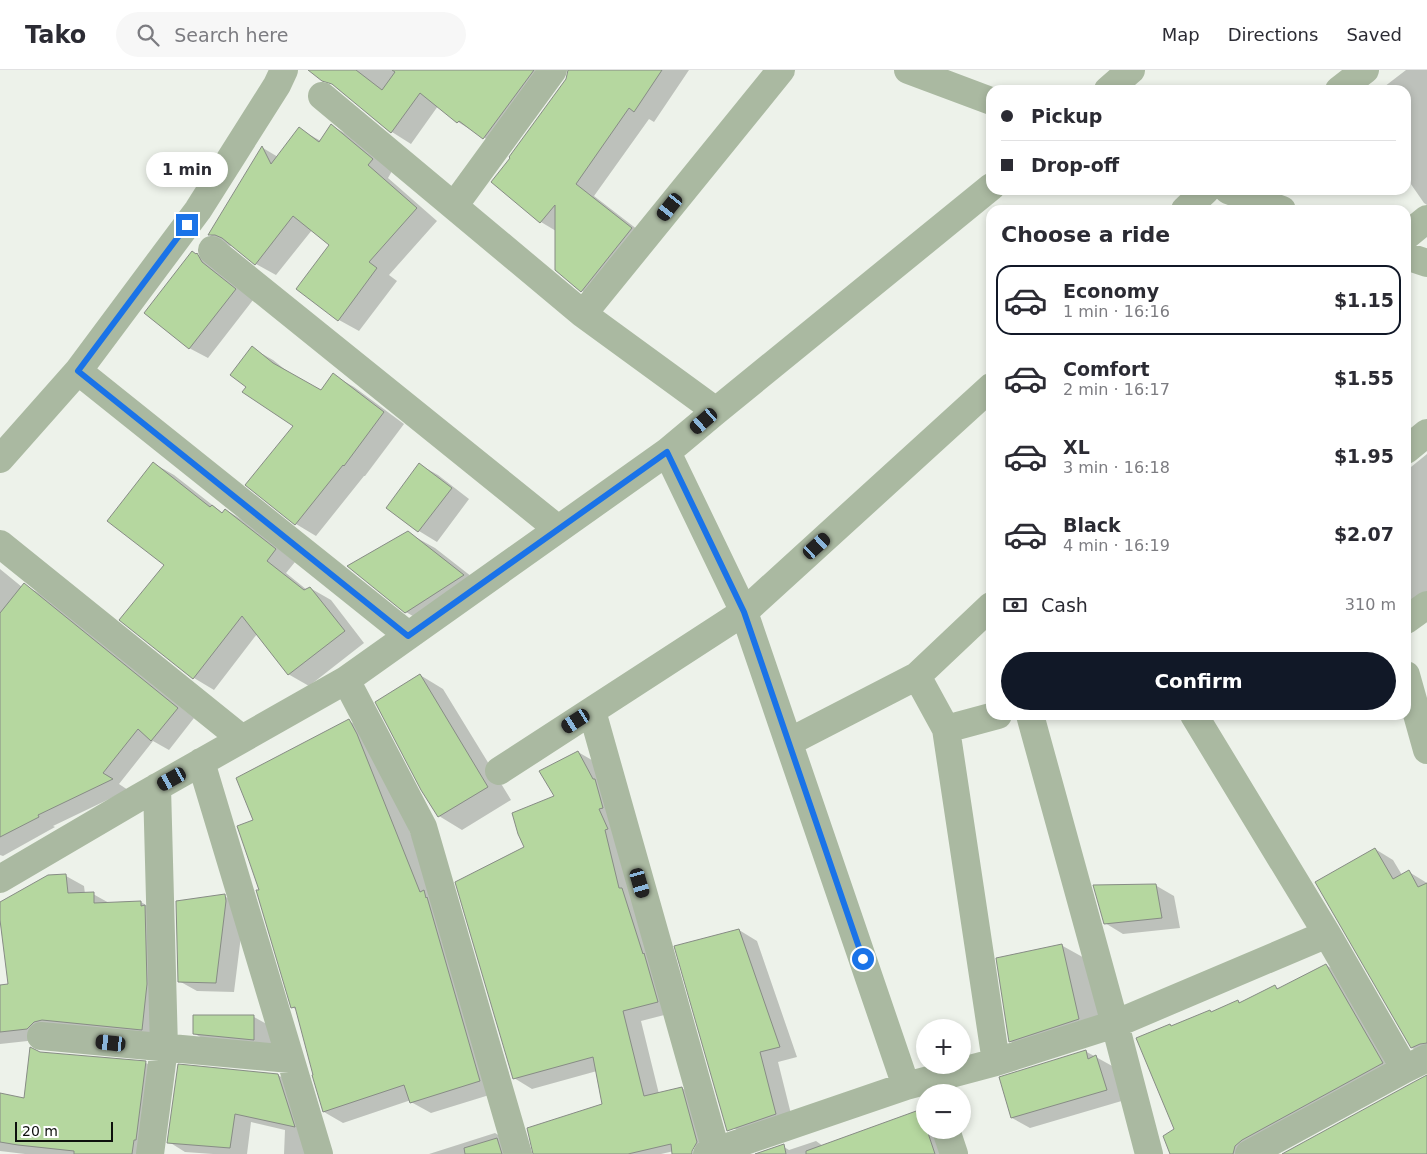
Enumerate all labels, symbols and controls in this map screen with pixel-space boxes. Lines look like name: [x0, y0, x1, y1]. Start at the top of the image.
search box: [116, 12, 466, 57]
text: Tako: [25, 21, 86, 49]
icon: search: [134, 21, 162, 49]
text: Search here: [174, 24, 288, 46]
text: Map: [1162, 24, 1200, 45]
text: Directions: [1228, 24, 1318, 45]
text: Saved: [1346, 24, 1402, 45]
text: Pickup: [1031, 105, 1102, 127]
callout: 1 min: [146, 152, 228, 188]
text: Drop-off: [1031, 154, 1119, 176]
text: 1 min: [162, 160, 212, 179]
car: [654, 191, 685, 223]
route end: [176, 214, 198, 236]
text: Choose a ride: [1001, 222, 1170, 247]
icon: car: [1003, 278, 1048, 323]
text: Economy: [1063, 280, 1159, 302]
text: $1.15: [1334, 289, 1394, 311]
text: 1 min · 16:16: [1063, 302, 1170, 321]
icon: car: [1003, 356, 1048, 401]
text: Comfort: [1063, 358, 1150, 380]
text: $1.55: [1334, 367, 1394, 389]
text: 2 min · 16:17: [1063, 380, 1170, 399]
car: [687, 405, 720, 437]
icon: car: [1003, 434, 1048, 479]
text: XL: [1063, 436, 1090, 458]
text: $1.95: [1334, 445, 1394, 467]
text: 3 min · 16:18: [1063, 458, 1170, 477]
icon: car: [1003, 512, 1048, 557]
text: Black: [1063, 514, 1121, 536]
text: $2.07: [1334, 523, 1394, 545]
car: [800, 530, 833, 562]
text: 4 min · 16:19: [1063, 536, 1170, 555]
icon: cash: [1001, 591, 1029, 619]
text: Cash: [1041, 594, 1088, 616]
text: 310 m: [1345, 595, 1396, 614]
button: Confirm: [1001, 652, 1396, 710]
car: [559, 707, 592, 735]
car: [155, 765, 188, 793]
car: [628, 867, 651, 899]
route start: [852, 948, 874, 970]
map controls: [916, 1019, 971, 1139]
button: +: [916, 1019, 971, 1074]
car: [95, 1034, 126, 1052]
button: −: [916, 1084, 971, 1139]
scale bar: [15, 1119, 112, 1142]
text: 20 m: [22, 1123, 58, 1139]

